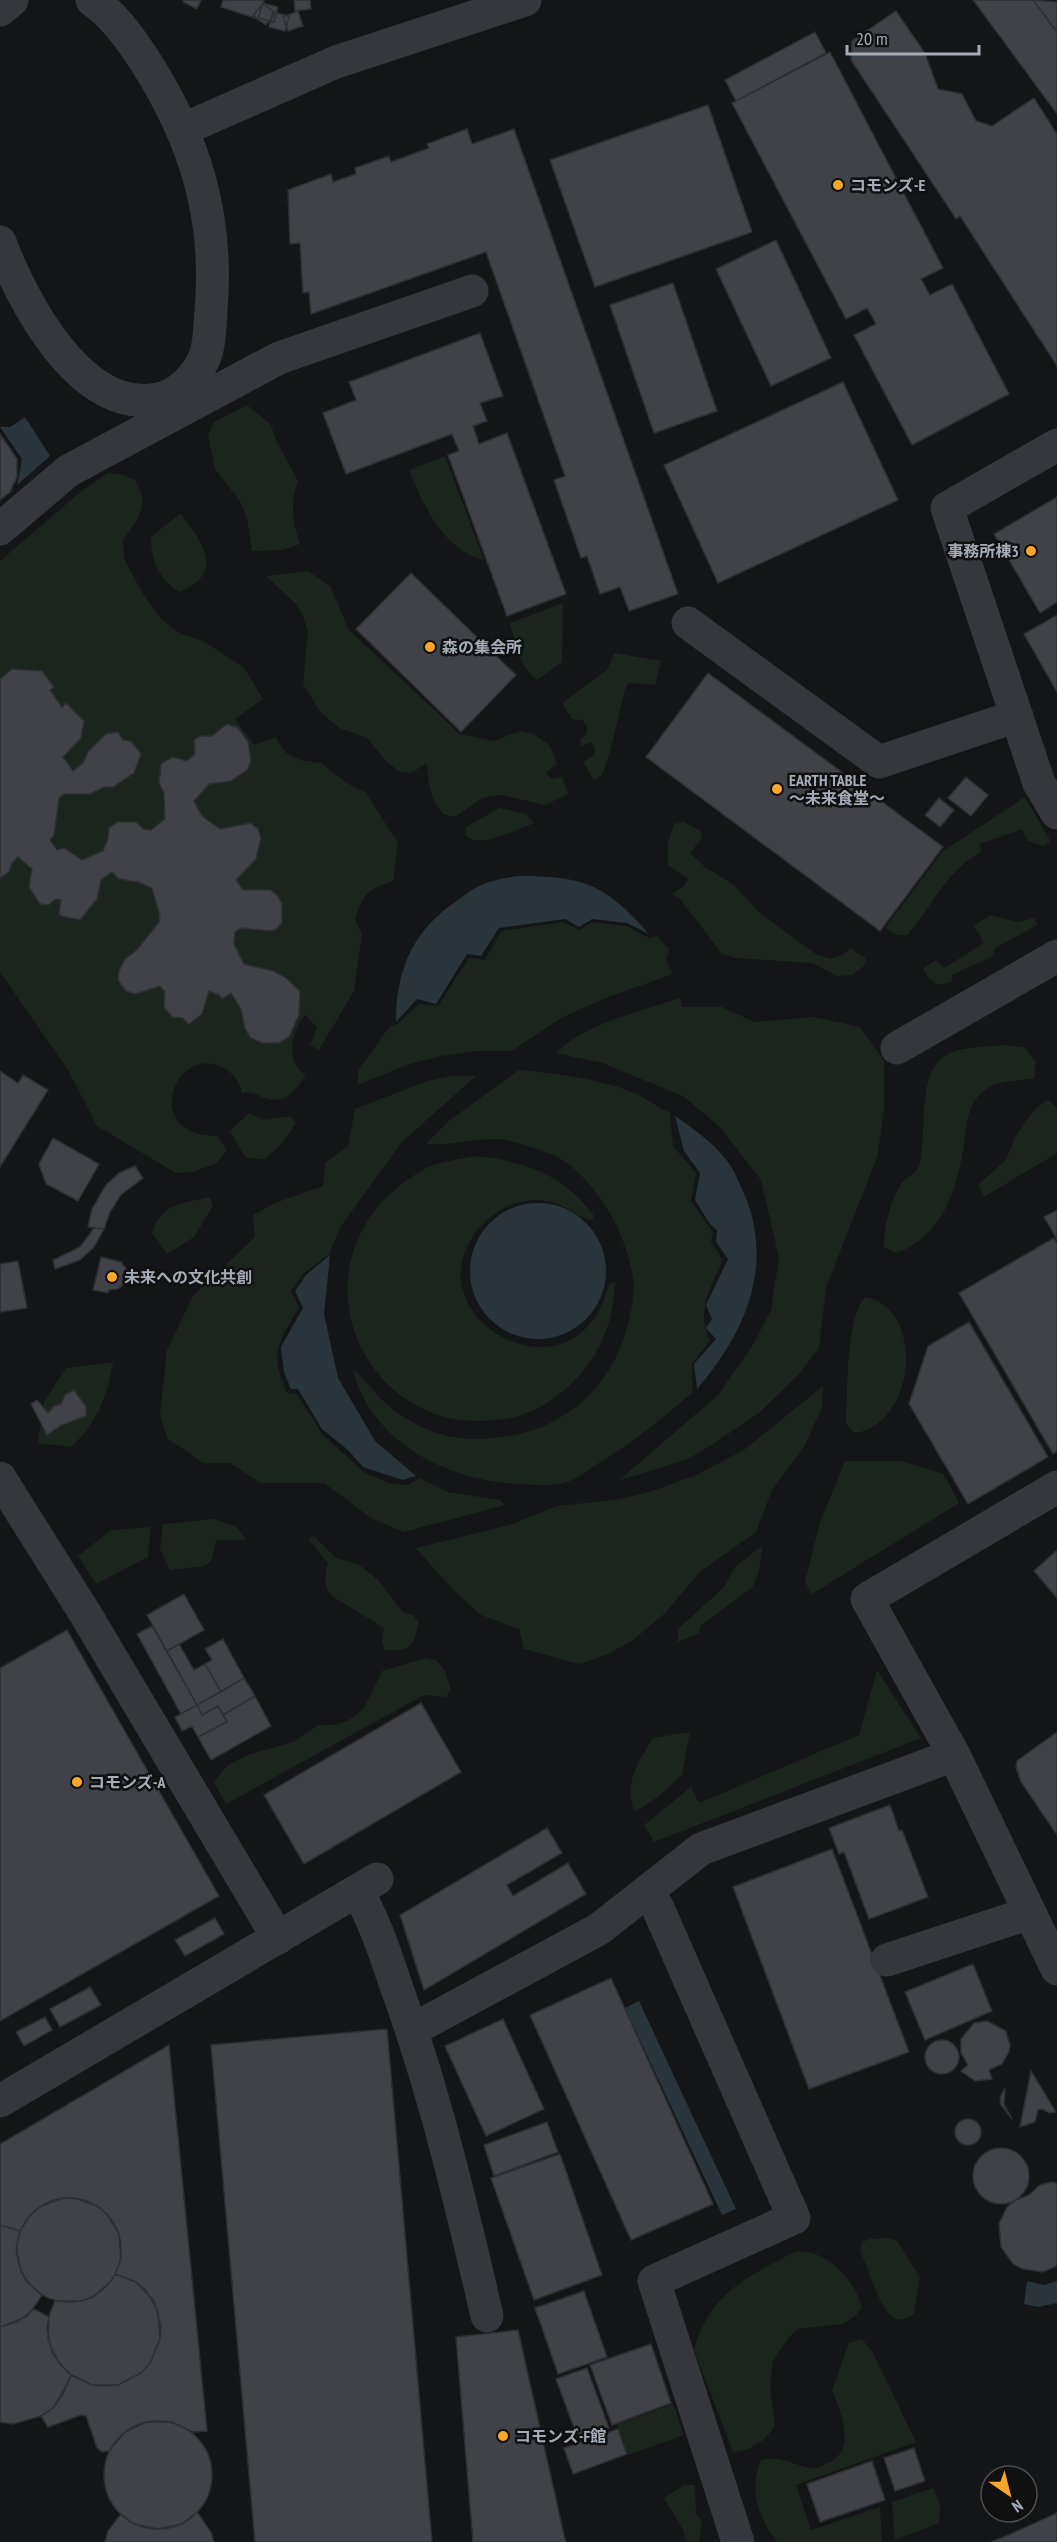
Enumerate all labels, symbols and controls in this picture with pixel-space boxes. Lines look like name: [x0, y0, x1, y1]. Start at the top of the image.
scale bar: [847, 18, 979, 56]
text: 20 m: [856, 27, 888, 50]
place label: コモンズ-E: [850, 175, 925, 195]
marker: コモンズ-E: [831, 178, 845, 192]
place label: 事務所棟3: [947, 541, 1019, 561]
marker: 事務所棟3: [1024, 544, 1038, 558]
place label: 森の集会所: [442, 637, 522, 657]
marker: 森の集会所: [423, 640, 437, 654]
place label: EARTH TABLE 〜未来食堂〜: [789, 770, 885, 808]
marker: EARTH TABLE 〜未来食堂〜: [770, 782, 784, 796]
place label: 未来への文化共創: [124, 1267, 252, 1287]
marker: 未来への文化共創: [105, 1270, 119, 1284]
place label: コモンズ-A: [89, 1772, 166, 1792]
marker: コモンズ-A: [70, 1775, 84, 1789]
place label: コモンズ-F館: [515, 2426, 606, 2446]
marker: コモンズ-F館: [496, 2429, 510, 2443]
north arrow: [979, 2464, 1039, 2524]
text: N: [1008, 2496, 1027, 2517]

